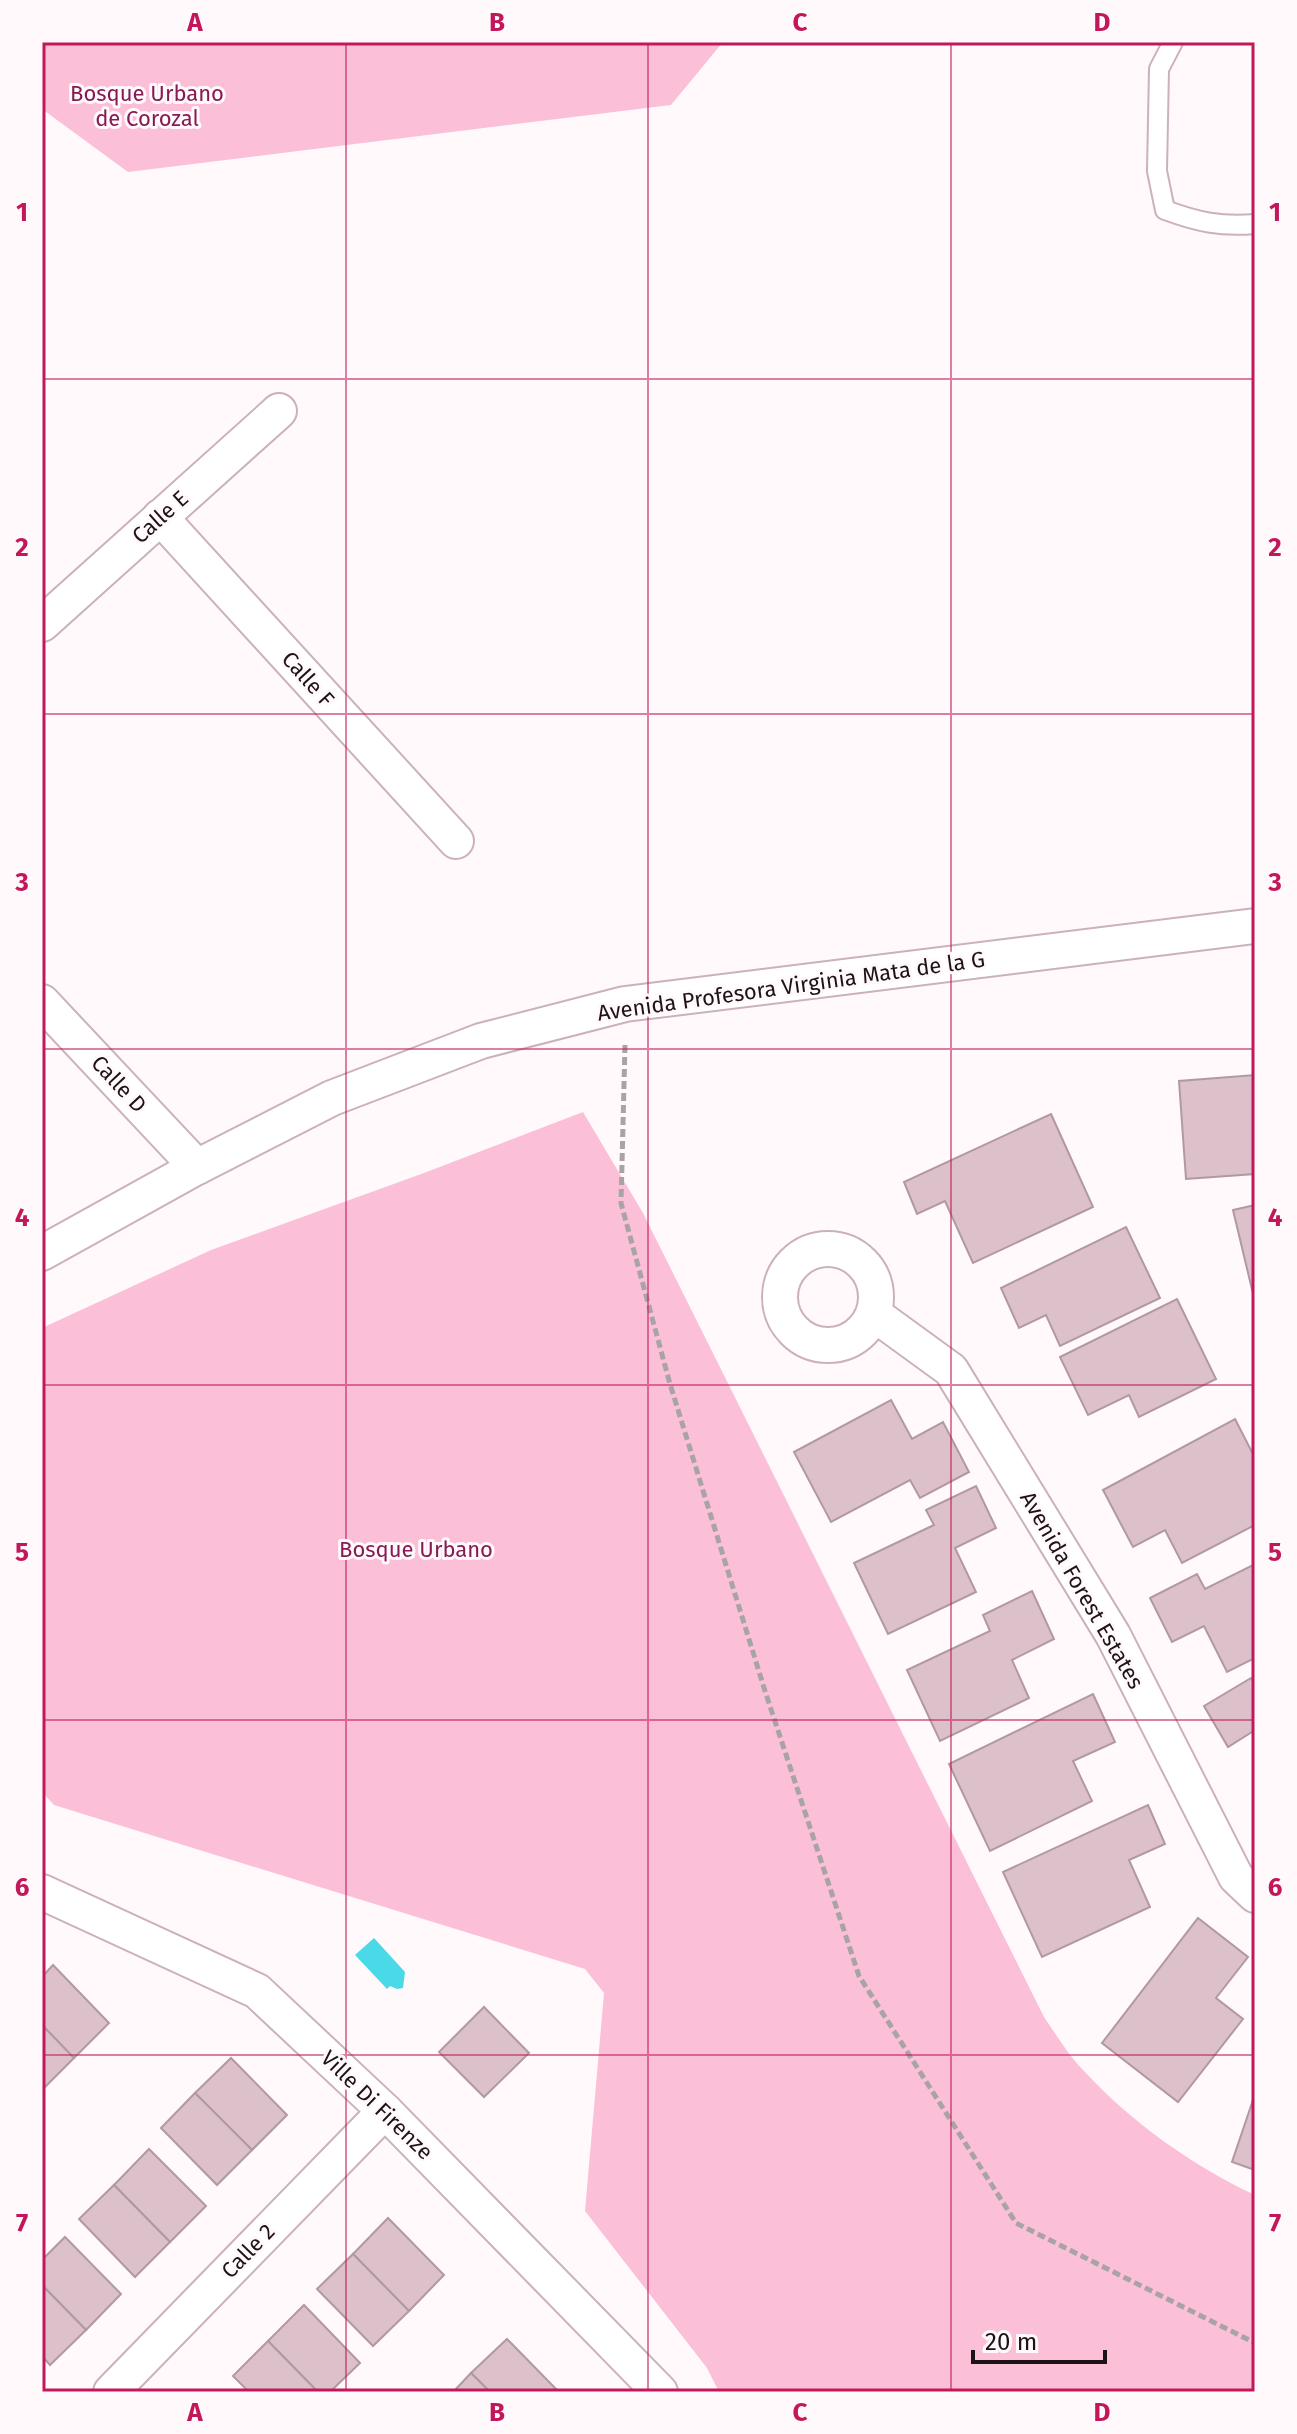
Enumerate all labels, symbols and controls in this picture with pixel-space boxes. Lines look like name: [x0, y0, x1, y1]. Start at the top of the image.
text: A: [186, 7, 203, 38]
text: B: [489, 7, 505, 38]
text: C: [793, 7, 808, 38]
text: D: [1094, 7, 1111, 38]
park label: Bosque Urbano de Corozal: [70, 80, 224, 132]
text: 1: [16, 197, 28, 228]
text: 1: [1269, 197, 1281, 228]
street label: Calle E: [126, 485, 194, 549]
text: 2: [15, 532, 29, 563]
text: 2: [1268, 532, 1282, 563]
street label: Calle F: [276, 646, 340, 712]
text: 3: [14, 867, 29, 898]
text: 3: [1267, 867, 1282, 898]
street label: Avenida Profesora Virginia Mata de la G: [596, 945, 986, 1027]
street label: Calle D: [86, 1050, 152, 1118]
text: 4: [15, 1202, 30, 1233]
text: 4: [1268, 1202, 1283, 1233]
street label: Avenida Forest Estates: [1014, 1486, 1150, 1694]
park label: Bosque Urbano: [339, 1536, 493, 1563]
text: 5: [15, 1537, 29, 1568]
text: 5: [1268, 1537, 1282, 1568]
text: 6: [15, 1872, 30, 1903]
text: 6: [1268, 1872, 1283, 1903]
street label: Ville Di Firenze: [315, 2045, 439, 2165]
text: 7: [16, 2208, 28, 2239]
text: 7: [1269, 2208, 1281, 2239]
street label: Calle 2: [216, 2218, 280, 2284]
scale bar: [973, 2314, 1105, 2364]
text: 20 m: [985, 2328, 1037, 2356]
text: A: [186, 2397, 203, 2428]
text: B: [489, 2397, 505, 2428]
text: C: [793, 2397, 808, 2428]
text: D: [1094, 2397, 1111, 2428]

